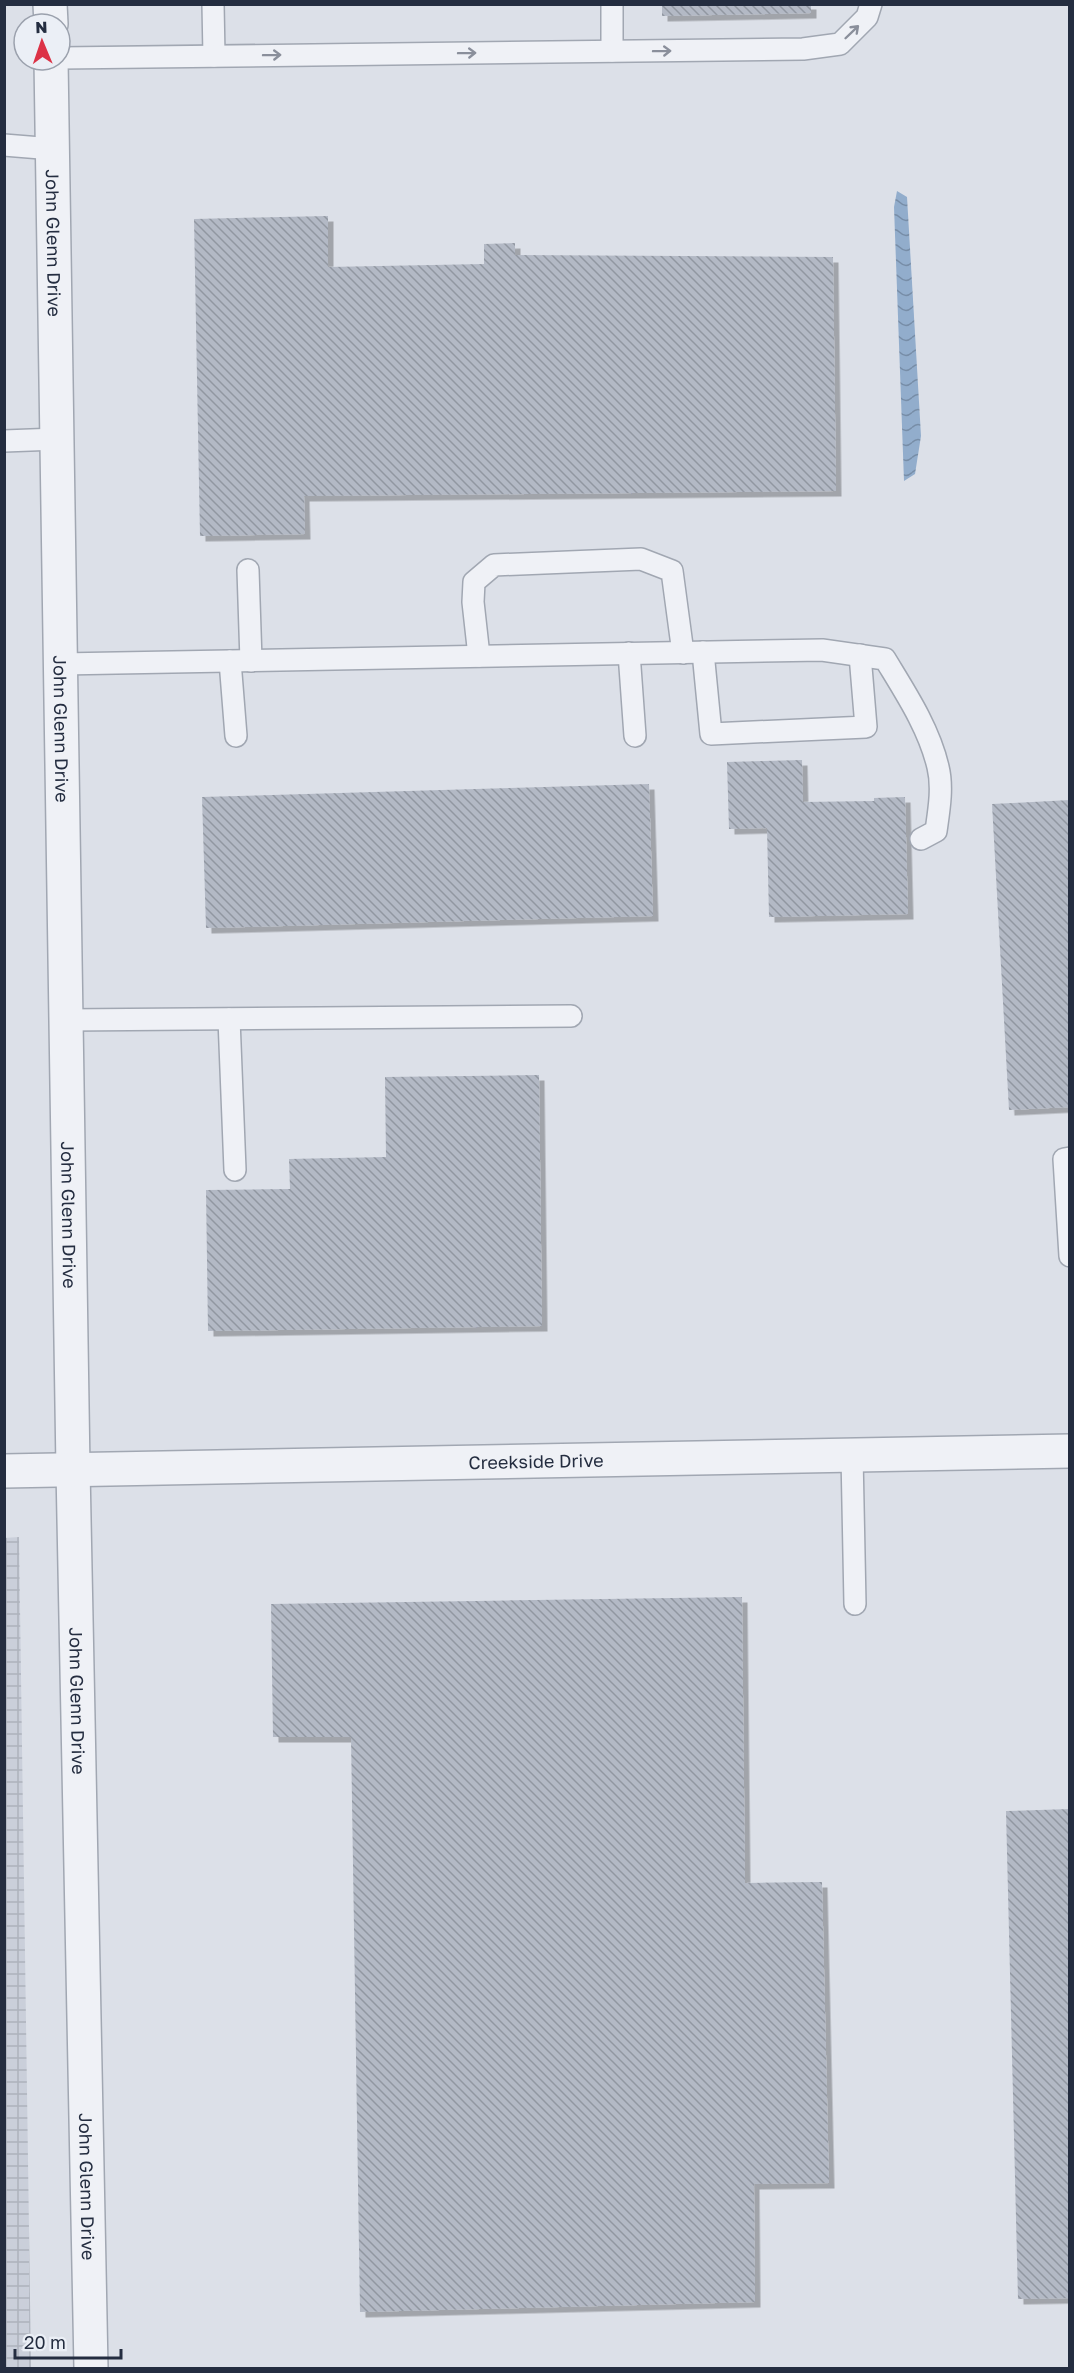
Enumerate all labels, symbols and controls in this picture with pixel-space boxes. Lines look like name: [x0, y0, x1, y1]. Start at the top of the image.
north arrow: [12, 12, 72, 72]
text: N: [35, 17, 48, 37]
one-way arrow: [844, 25, 859, 39]
one-way arrow: [652, 45, 672, 57]
one-way arrow: [457, 47, 477, 59]
one-way arrow: [262, 50, 282, 61]
street label: John Glenn Drive: [42, 169, 66, 317]
street label: John Glenn Drive: [49, 655, 74, 803]
street label: John Glenn Drive: [57, 1141, 81, 1289]
street label: Creekside Drive: [468, 1449, 604, 1473]
street label: John Glenn Drive: [65, 1627, 90, 1775]
street label: John Glenn Drive: [75, 2113, 100, 2261]
scale bar: [15, 2322, 122, 2360]
text: 20 m: [24, 2331, 66, 2353]

